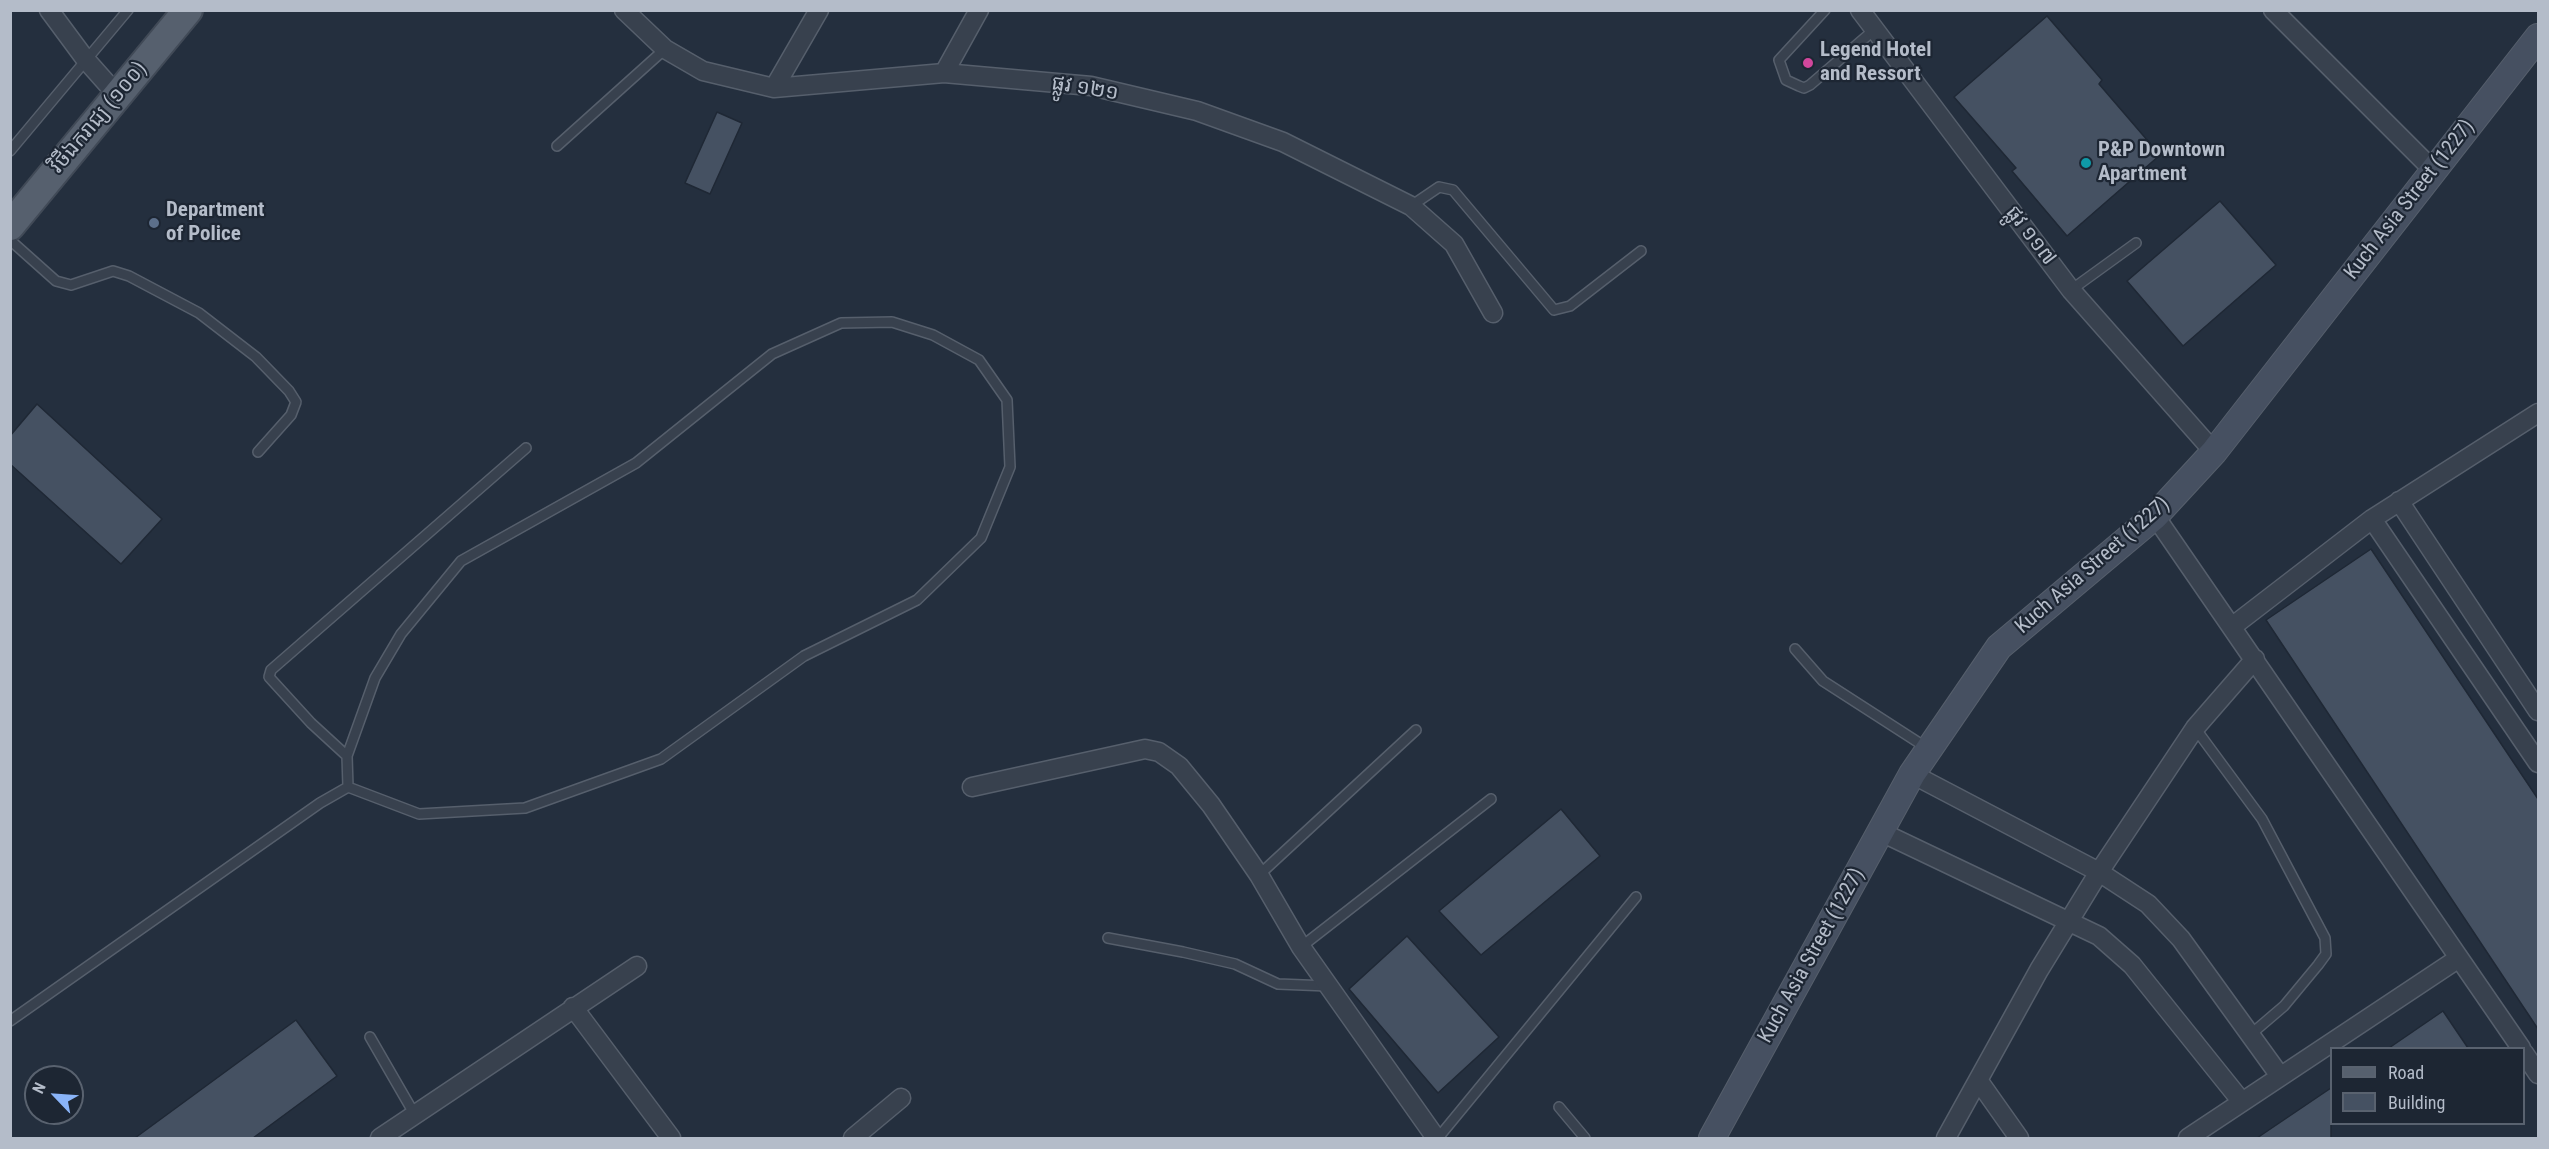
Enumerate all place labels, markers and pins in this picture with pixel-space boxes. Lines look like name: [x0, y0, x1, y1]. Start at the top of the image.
place label: Legend Hotel and Ressort: [1820, 38, 1931, 88]
marker: Legend Hotel and Ressort: [1801, 56, 1815, 70]
place label: P&P Downtown Apartment: [2098, 138, 2225, 188]
marker: P&P Downtown Apartment: [2079, 156, 2093, 170]
place label: Department of Police: [166, 198, 265, 248]
marker: Department of Police: [147, 216, 161, 230]

